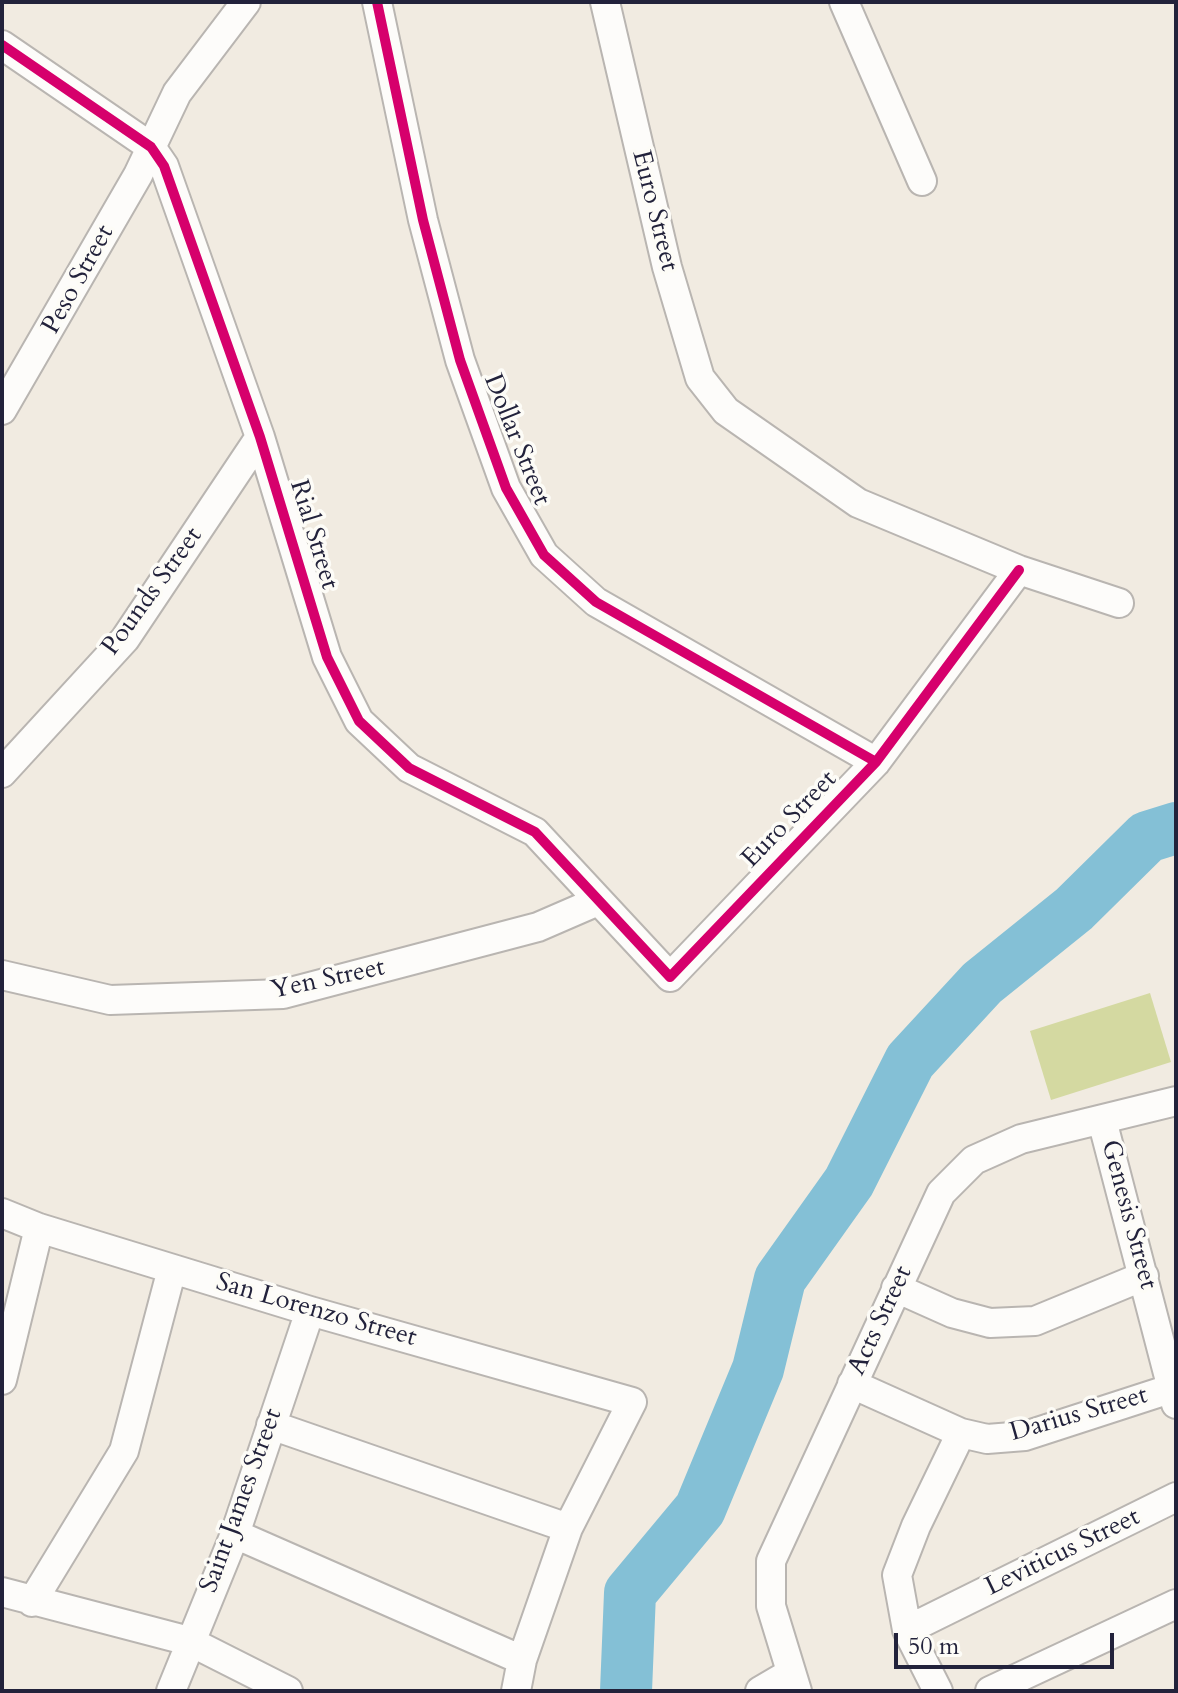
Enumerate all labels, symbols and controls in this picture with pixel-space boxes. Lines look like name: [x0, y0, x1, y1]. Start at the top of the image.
street label: Euro Street: [624, 147, 684, 275]
street label: Peso Street: [36, 220, 122, 340]
street label: Dollar Street: [476, 370, 556, 510]
street label: Rial Street: [282, 477, 344, 593]
street label: Pounds Street: [96, 522, 210, 662]
street label: Euro Street: [736, 765, 844, 875]
street label: Yen Street: [268, 953, 388, 1007]
street label: Genesis Street: [1093, 1137, 1163, 1293]
street label: Acts Street: [842, 1261, 920, 1381]
street label: San Lorenzo Street: [212, 1267, 420, 1355]
street label: Darius Street: [1007, 1380, 1151, 1450]
street label: Saint James Street: [194, 1405, 290, 1597]
street label: Leviticus Street: [981, 1502, 1145, 1604]
scale bar: [898, 1617, 1118, 1667]
text: 50 m: [908, 1630, 959, 1663]

